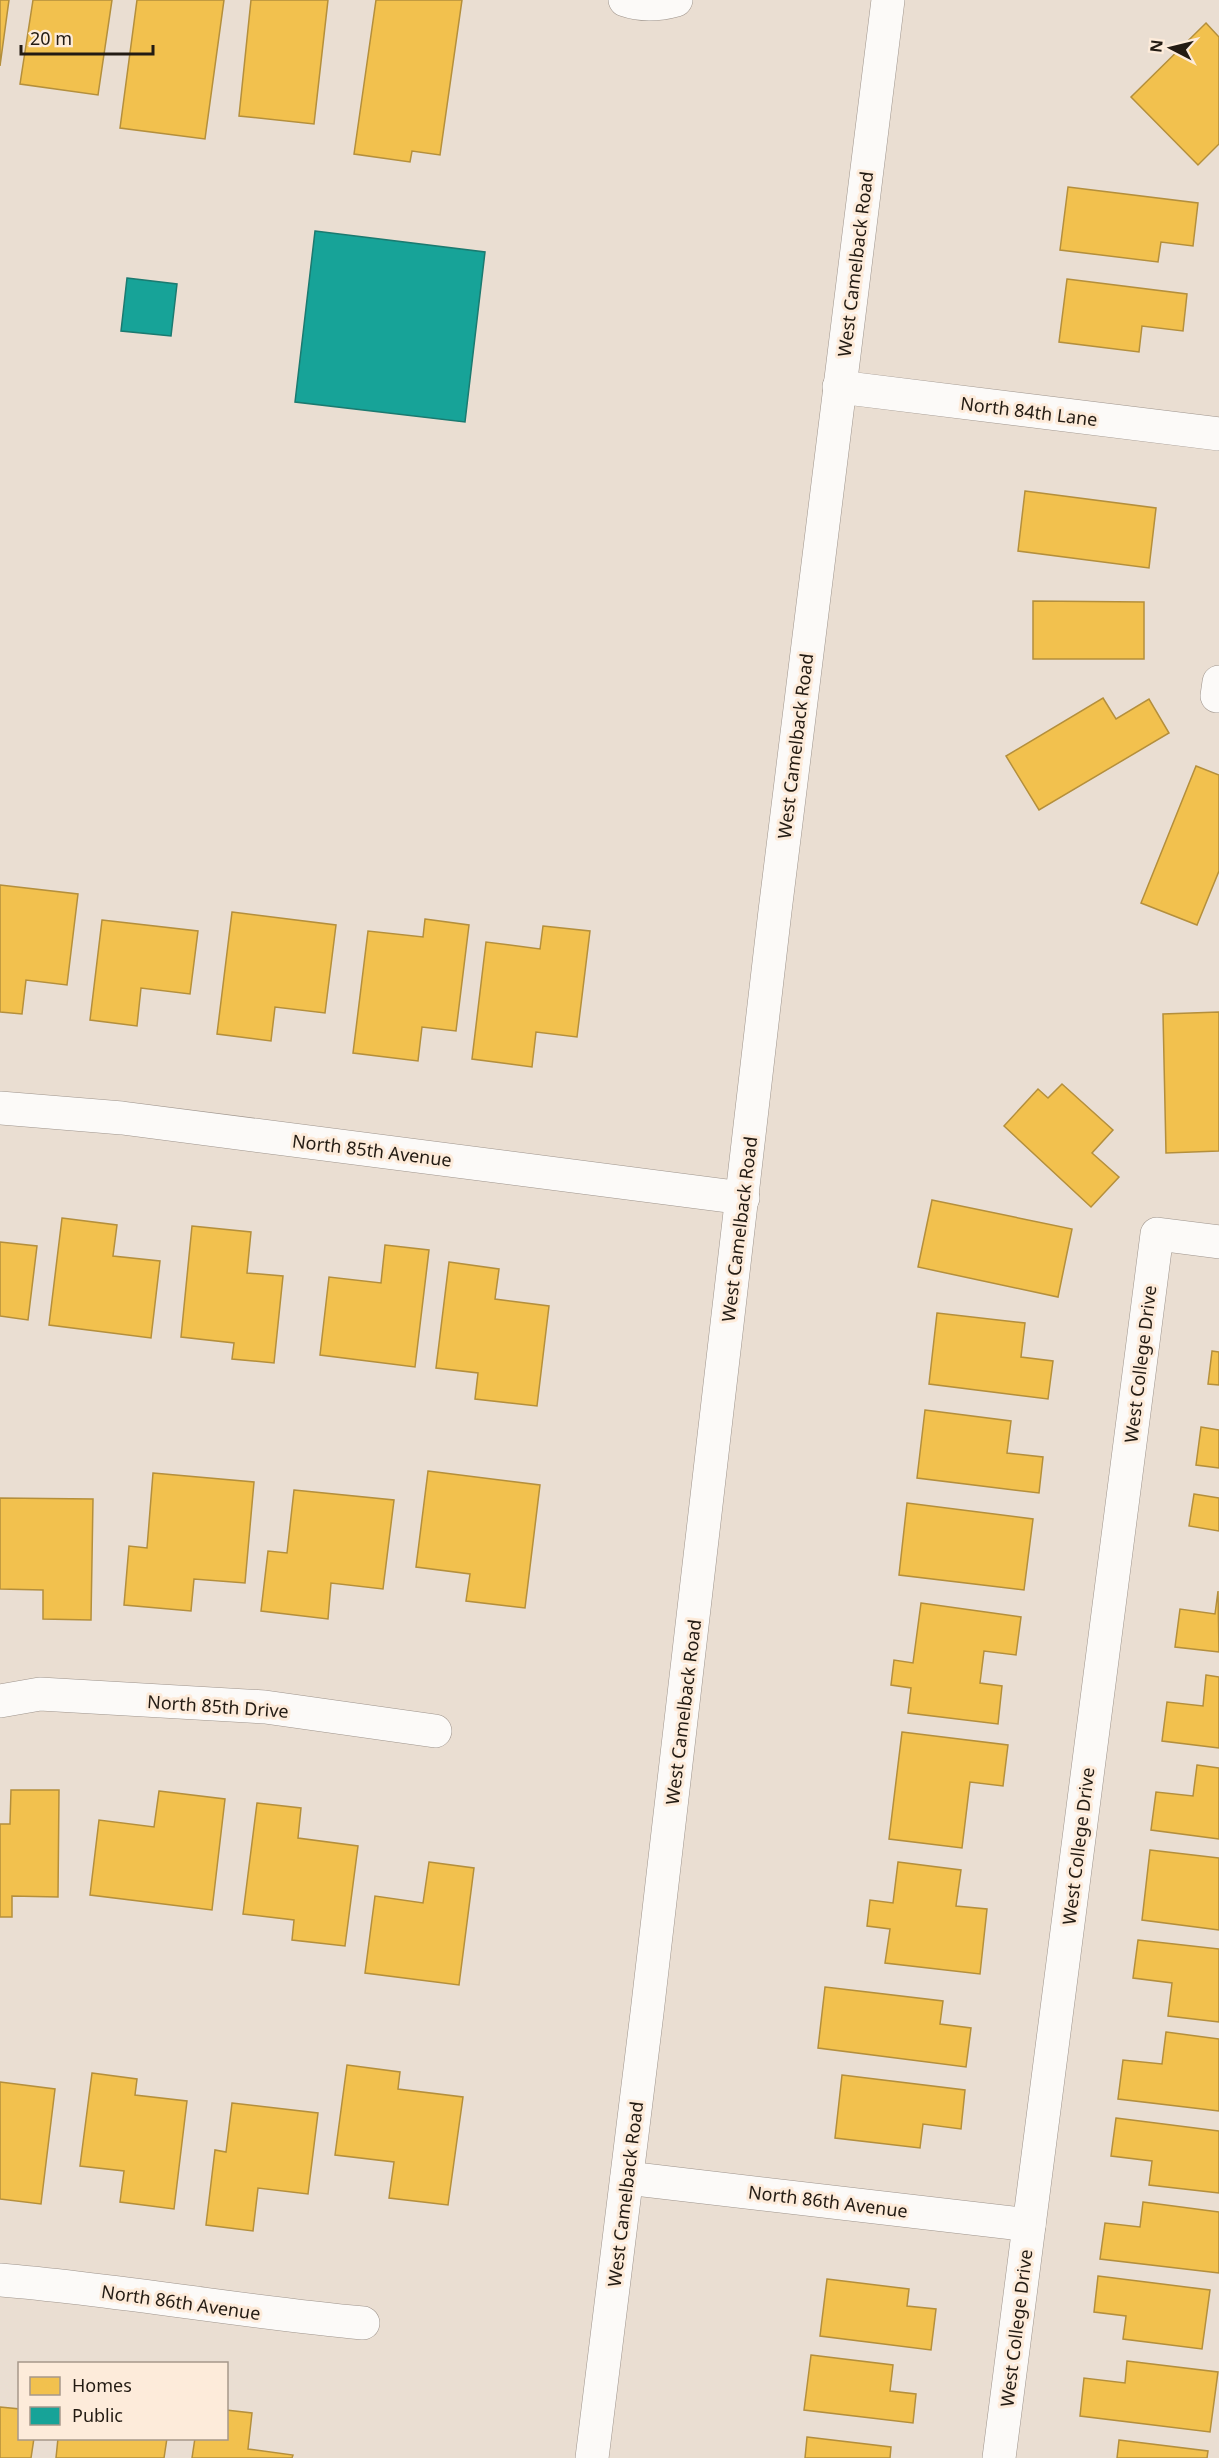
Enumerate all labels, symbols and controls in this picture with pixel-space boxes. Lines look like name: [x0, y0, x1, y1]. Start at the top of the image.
scale bar: [21, 18, 153, 56]
north arrow: [1141, 18, 1201, 78]
text: 20 m: [30, 26, 72, 50]
text: N: [1144, 38, 1168, 54]
street label: West Camelback Road: [832, 170, 878, 358]
street label: North 84th Lane: [959, 391, 1099, 431]
street label: West Camelback Road: [772, 652, 818, 840]
street label: North 85th Avenue: [291, 1128, 453, 1172]
street label: West Camelback Road: [716, 1135, 762, 1323]
street label: West College Drive: [1118, 1284, 1162, 1444]
street label: West Camelback Road: [660, 1618, 706, 1806]
street label: North 85th Drive: [146, 1689, 290, 1723]
street label: West College Drive: [1056, 1766, 1100, 1926]
street label: West Camelback Road: [602, 2100, 648, 2288]
street label: North 86th Avenue: [747, 2179, 909, 2223]
street label: West College Drive: [994, 2248, 1038, 2408]
street label: North 86th Avenue: [100, 2279, 262, 2325]
legend: [18, 2362, 228, 2440]
text: Homes: [72, 2373, 132, 2397]
text: Public: [72, 2403, 123, 2427]

